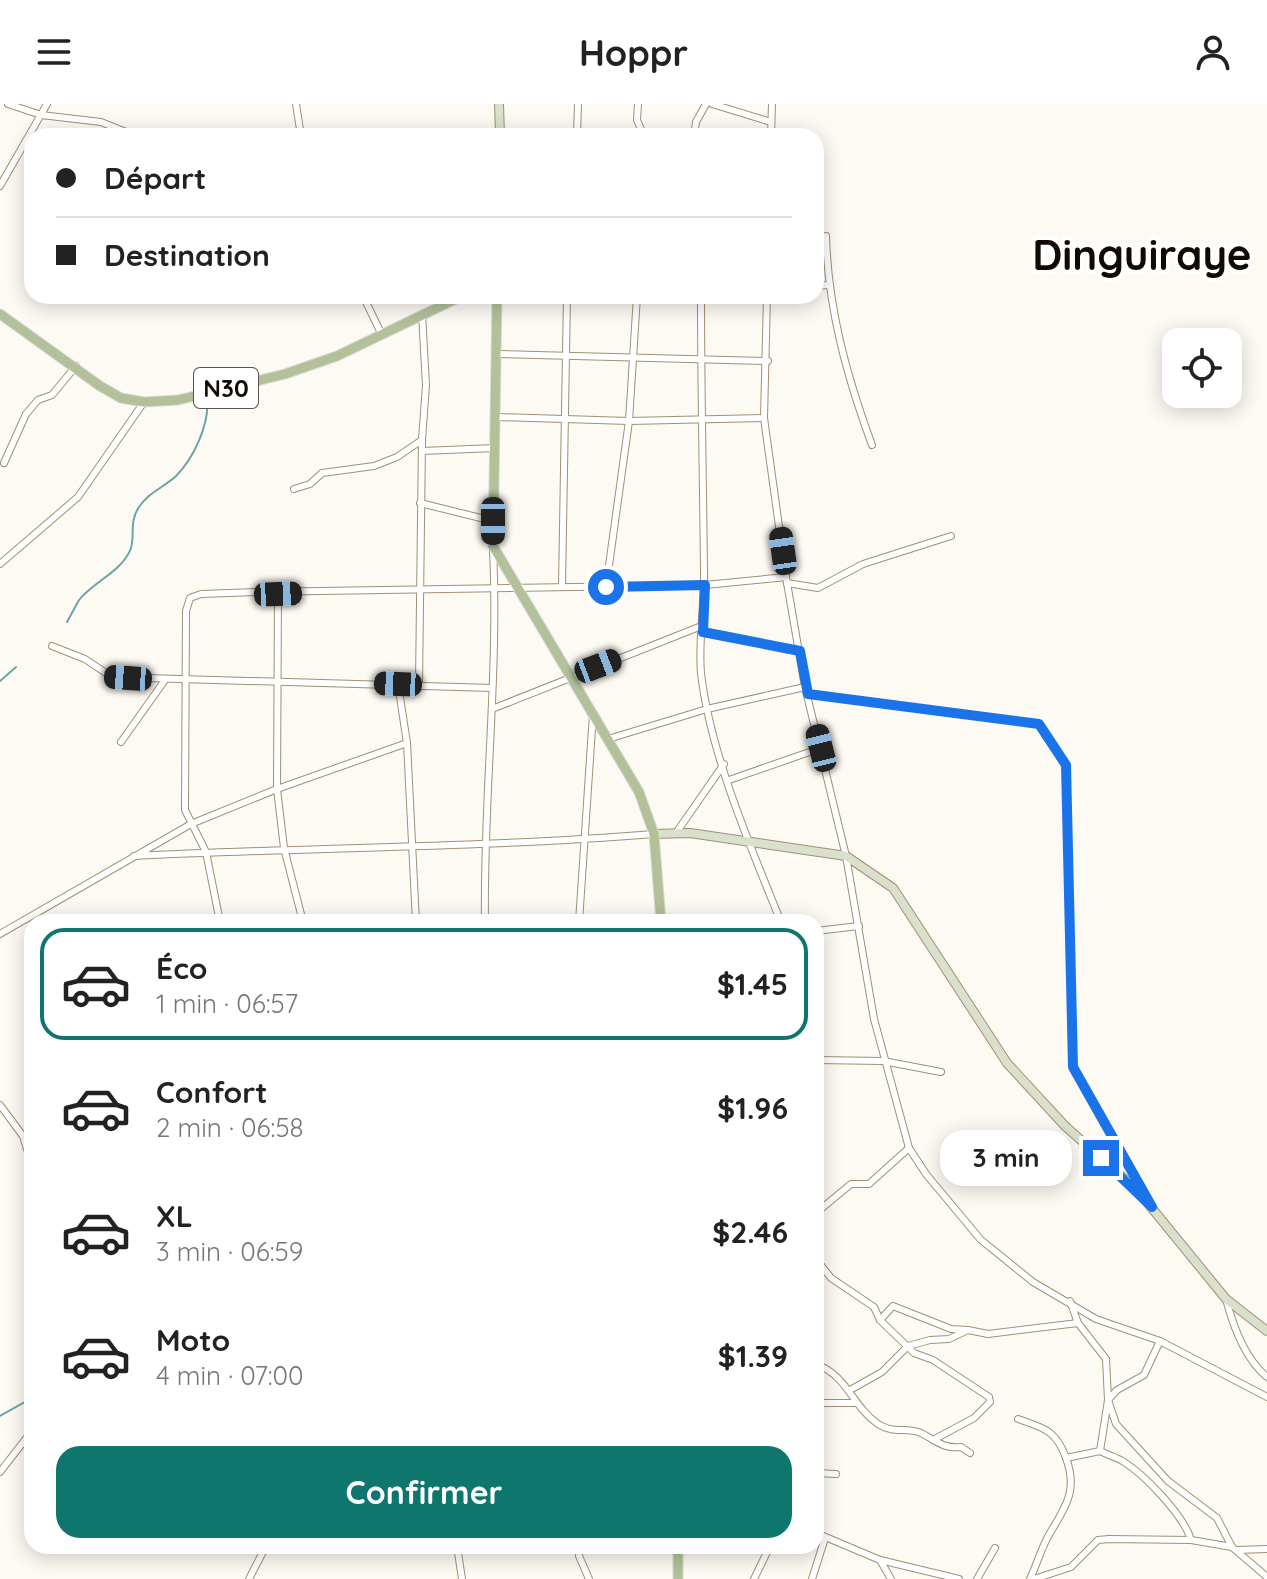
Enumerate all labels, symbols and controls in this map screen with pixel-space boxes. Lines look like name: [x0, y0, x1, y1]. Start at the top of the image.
icon: menu: [32, 30, 76, 74]
text: Hoppr: [579, 30, 688, 75]
icon: person: [1191, 30, 1235, 74]
text: Départ: [104, 159, 206, 197]
district label: Dinguiraye: [1032, 228, 1252, 281]
text: Destination: [104, 236, 270, 274]
map controls: [1162, 328, 1242, 408]
button: locate: [1162, 328, 1242, 408]
road number: N30: [194, 368, 258, 408]
car: [481, 497, 505, 545]
car: [768, 526, 798, 576]
route start: [588, 569, 624, 605]
car: [254, 581, 302, 607]
car: [571, 646, 625, 686]
car: [103, 664, 153, 692]
car: [374, 671, 422, 697]
car: [804, 722, 838, 774]
icon: car: [60, 948, 132, 1020]
text: Éco: [156, 949, 207, 987]
text: $1.45: [717, 965, 788, 1003]
text: 1 min · 06:57: [156, 987, 298, 1020]
icon: car: [60, 1072, 132, 1144]
text: Confort: [156, 1073, 268, 1111]
text: $1.96: [717, 1089, 788, 1127]
text: 2 min · 06:58: [156, 1111, 304, 1144]
callout: 3 min: [941, 1130, 1073, 1186]
route end: [1083, 1140, 1119, 1176]
text: 3 min: [973, 1141, 1039, 1174]
icon: car: [60, 1196, 132, 1268]
text: XL: [156, 1197, 193, 1235]
text: $2.46: [712, 1213, 788, 1251]
text: 3 min · 06:59: [156, 1235, 303, 1268]
icon: car: [60, 1320, 132, 1392]
text: Moto: [156, 1321, 230, 1359]
text: $1.39: [718, 1337, 788, 1375]
text: 4 min · 07:00: [156, 1359, 304, 1392]
button: Confirmer: [56, 1446, 792, 1538]

